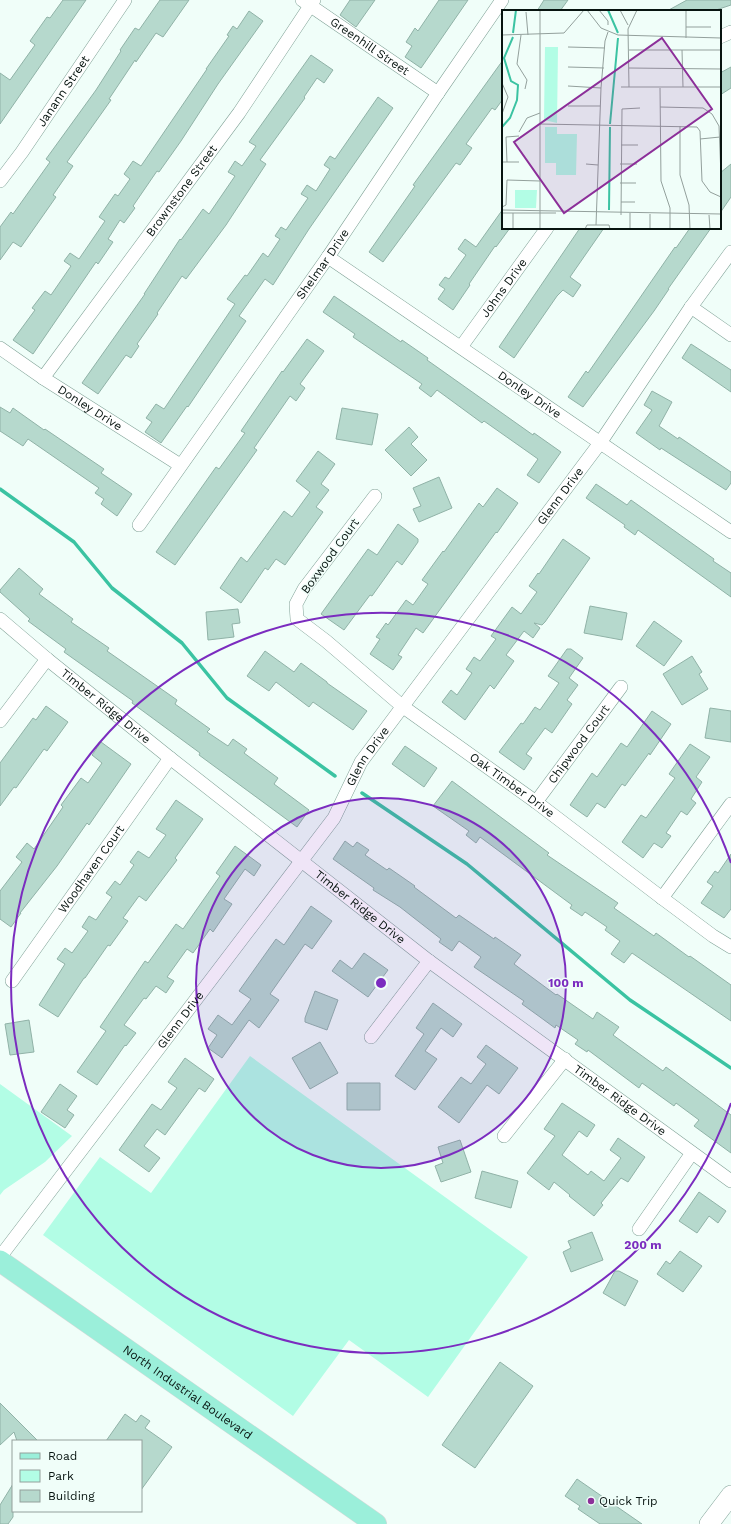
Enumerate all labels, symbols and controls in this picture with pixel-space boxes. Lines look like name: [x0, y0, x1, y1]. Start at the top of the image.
inset map: [502, 10, 721, 229]
street label: Greenhill Street: [328, 14, 412, 78]
street label: Janann Street: [34, 53, 92, 129]
street label: Brownstone Street: [143, 142, 220, 239]
street label: Shelmar Drive: [293, 226, 352, 302]
street label: Johns Drive: [478, 256, 530, 320]
street label: Donley Drive: [495, 368, 564, 421]
street label: Donley Drive: [55, 382, 125, 433]
street label: Glenn Drive: [534, 465, 586, 528]
street label: Boxwood Court: [298, 516, 362, 596]
street label: Timber Ridge Drive: [58, 666, 153, 746]
street label: Chipwood Court: [545, 702, 613, 786]
street label: Glenn Drive: [343, 724, 392, 788]
street label: Oak Timber Drive: [467, 750, 557, 820]
street label: Woodhaven Court: [55, 823, 127, 916]
street label: Timber Ridge Drive: [312, 867, 408, 947]
centre of rings: [374, 976, 388, 990]
text: 100 m: [548, 976, 584, 990]
street label: Glenn Drive: [154, 988, 207, 1051]
street label: Timber Ridge Drive: [571, 1062, 669, 1138]
text: 200 m: [624, 1238, 662, 1252]
street label: North Industrial Boulevard: [120, 1342, 255, 1442]
legend: [12, 1440, 142, 1512]
text: Road: [48, 1449, 77, 1463]
text: Park: [48, 1469, 74, 1483]
text: Building: [48, 1489, 95, 1503]
place label: Quick Trip: [599, 1494, 658, 1508]
marker: Quick Trip: [586, 1496, 596, 1506]

